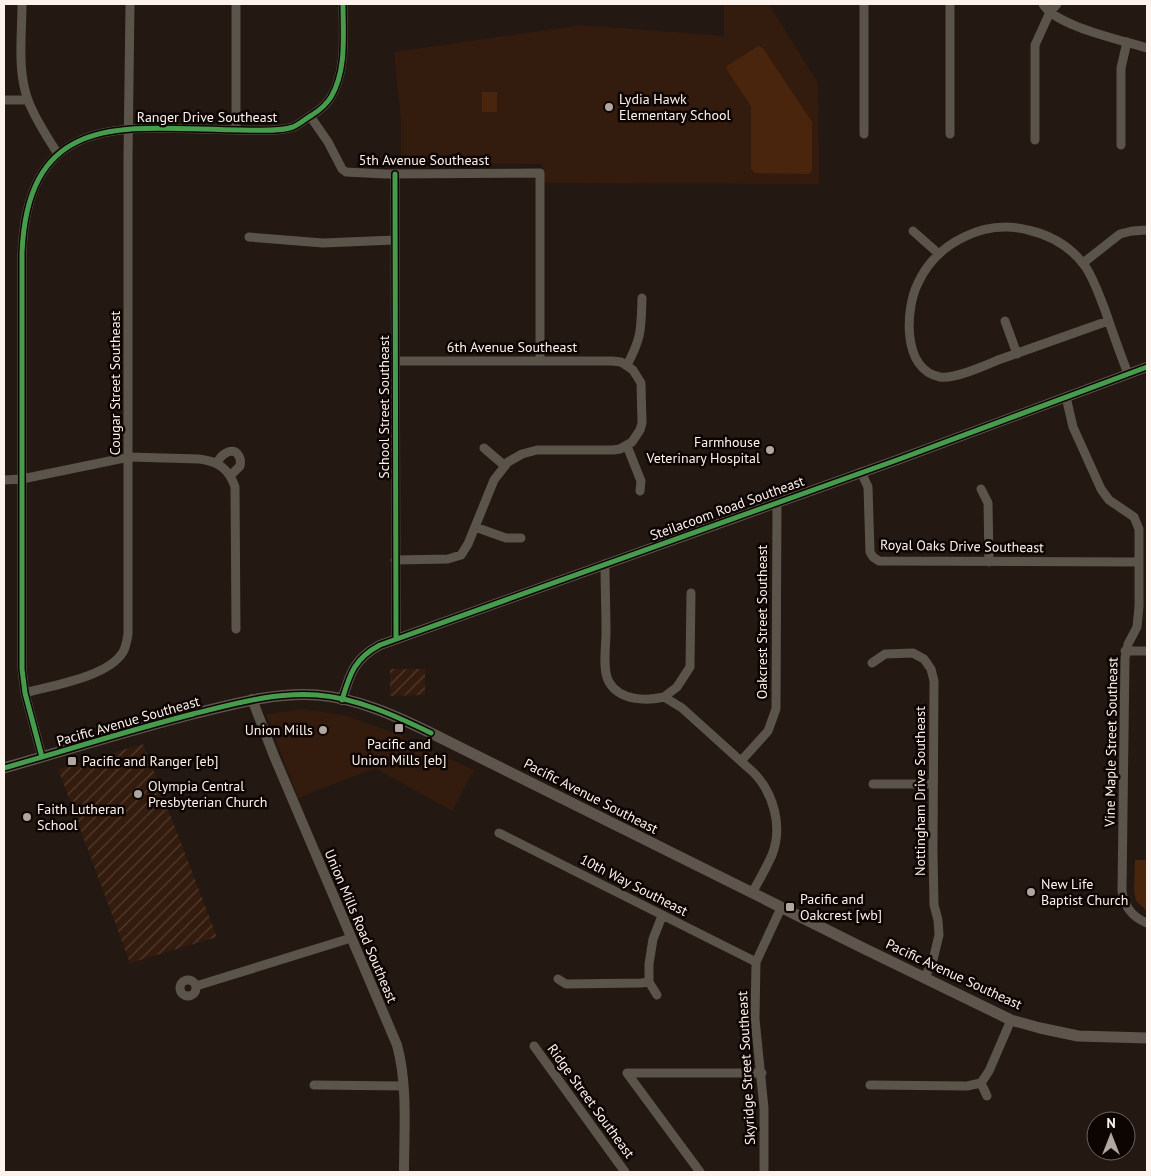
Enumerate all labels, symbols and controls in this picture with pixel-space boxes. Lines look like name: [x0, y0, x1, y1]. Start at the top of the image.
place label: Lydia Hawk Elementary School: [619, 90, 731, 124]
marker: Lydia Hawk Elementary School: [603, 101, 615, 113]
street label: Ranger Drive Southeast: [137, 108, 278, 126]
street label: 5th Avenue Southeast: [359, 151, 489, 169]
street label: Cougar Street Southeast: [106, 310, 124, 455]
street label: School Street Southeast: [375, 335, 393, 479]
street label: 6th Avenue Southeast: [447, 338, 577, 356]
place label: Farmhouse Veterinary Hospital: [646, 433, 760, 467]
marker: Farmhouse Veterinary Hospital: [764, 444, 776, 456]
street label: Steilacoom Road Southeast: [647, 472, 807, 544]
street label: Royal Oaks Drive Southeast: [880, 536, 1044, 556]
street label: Oakcrest Street Southeast: [753, 544, 771, 699]
street label: Vine Maple Street Southeast: [1101, 657, 1121, 828]
street label: Pacific Avenue Southeast: [54, 692, 202, 750]
street label: Nottingham Drive Southeast: [911, 706, 929, 876]
place label: Union Mills: [245, 721, 313, 739]
marker: Pacific and Union Mills [eb]: [393, 722, 405, 734]
marker: Union Mills: [317, 724, 329, 736]
place label: Pacific and Union Mills [eb]: [351, 735, 447, 769]
place label: Pacific and Ranger [eb]: [82, 752, 218, 770]
street label: Pacific Avenue Southeast: [521, 754, 661, 838]
marker: Pacific and Ranger [eb]: [66, 755, 78, 767]
place label: Olympia Central Presbyterian Church: [148, 777, 268, 811]
marker: Olympia Central Presbyterian Church: [132, 788, 144, 800]
place label: Faith Lutheran School: [37, 800, 124, 834]
marker: Faith Lutheran School: [21, 811, 33, 823]
street label: Union Mills Road Southeast: [320, 847, 402, 1006]
street label: 10th Way Southeast: [577, 850, 691, 920]
place label: New Life Baptist Church: [1041, 875, 1129, 909]
marker: New Life Baptist Church: [1025, 886, 1037, 898]
place label: Pacific and Oakcrest [wb]: [800, 890, 882, 924]
marker: Pacific and Oakcrest [wb]: [784, 901, 796, 913]
street label: Pacific Avenue Southeast: [883, 935, 1025, 1014]
street label: Skyridge Street Southeast: [733, 990, 759, 1145]
street label: Ridge Street Southeast: [543, 1040, 639, 1162]
north arrow: [1086, 1111, 1136, 1161]
text: N: [1106, 1114, 1116, 1132]

